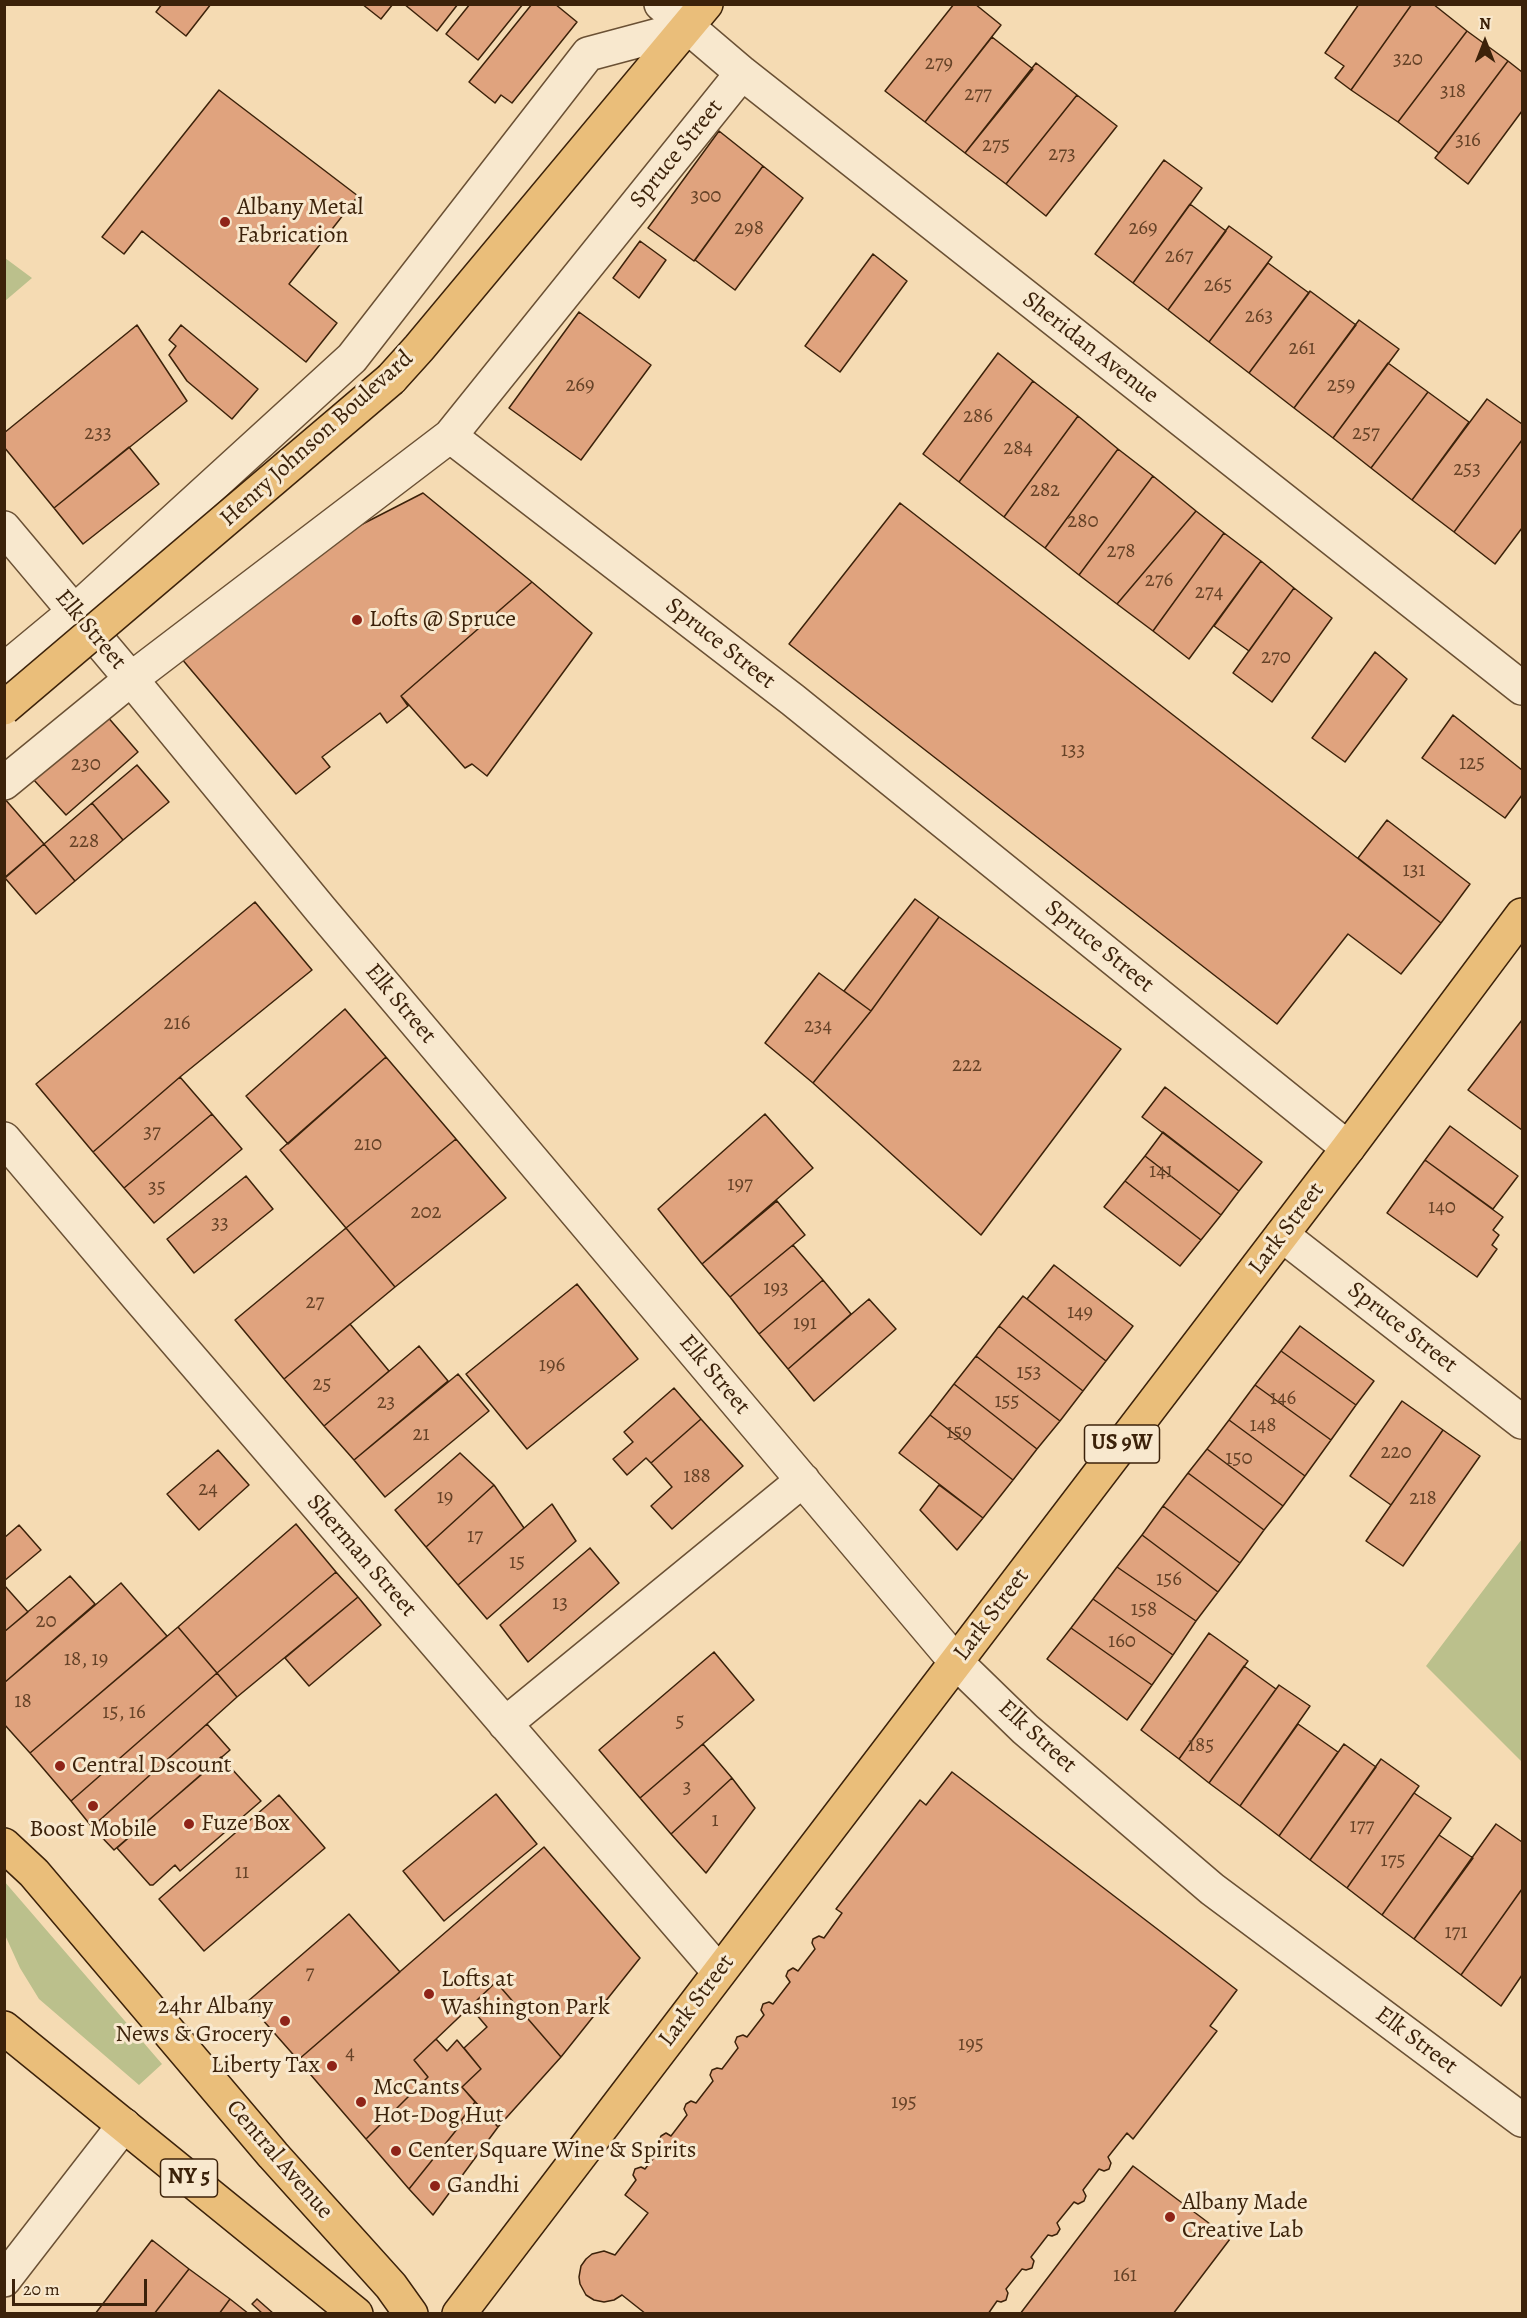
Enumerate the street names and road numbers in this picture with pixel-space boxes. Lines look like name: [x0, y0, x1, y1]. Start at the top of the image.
street label: Spruce Street: [624, 94, 730, 214]
street label: Sheridan Avenue: [1016, 286, 1164, 410]
street label: Henry Johnson Boulevard: [215, 345, 419, 533]
street label: Elk Street: [48, 584, 132, 676]
street label: Spruce Street: [659, 592, 781, 696]
street label: Spruce Street: [1039, 894, 1159, 1000]
street label: Elk Street: [358, 958, 442, 1050]
street label: Lark Street: [1243, 1177, 1331, 1281]
street label: Spruce Street: [1341, 1276, 1463, 1380]
street label: Elk Street: [672, 1329, 756, 1421]
road number: US 9W: [1084, 1425, 1160, 1463]
street label: Sherman Street: [300, 1489, 422, 1623]
street label: Lark Street: [948, 1563, 1036, 1667]
street label: Elk Street: [992, 1694, 1082, 1780]
street label: Lark Street: [653, 1949, 741, 2053]
street label: Elk Street: [1369, 2001, 1463, 2081]
street label: Central Avenue: [219, 2094, 339, 2226]
road number: NY 5: [160, 2159, 218, 2197]

